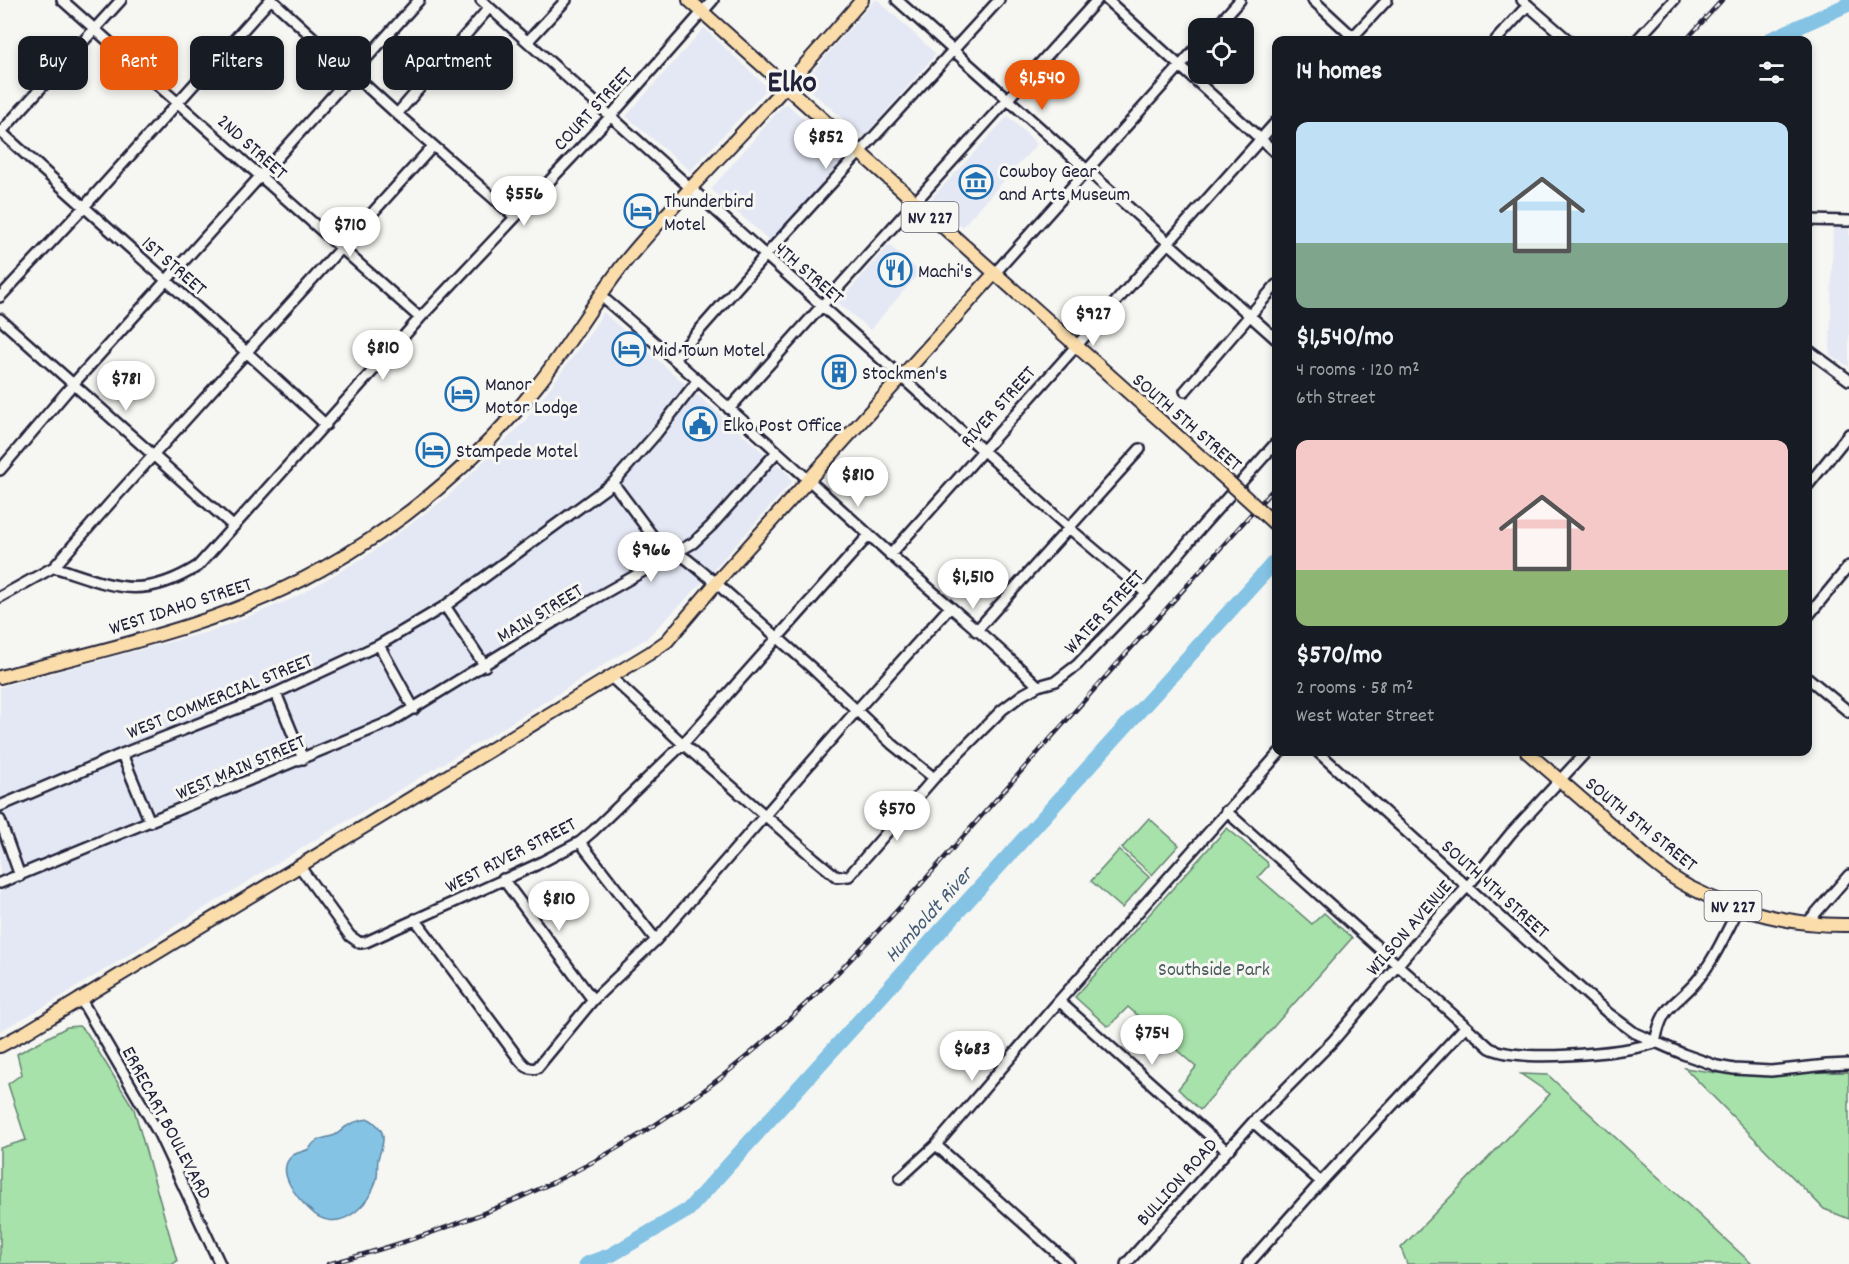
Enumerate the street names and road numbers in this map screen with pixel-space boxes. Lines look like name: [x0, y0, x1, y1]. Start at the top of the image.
street label: COURT STREET: [548, 62, 641, 158]
street label: 2ND STREET: [210, 109, 292, 187]
road number: NV 227: [902, 202, 958, 232]
street label: 1ST STREET: [134, 231, 212, 304]
street label: 4TH STREET: [767, 236, 849, 312]
street label: RIVER STREET: [955, 361, 1044, 455]
street label: SOUTH 5TH STREET: [1125, 368, 1247, 479]
street label: WATER STREET: [1059, 565, 1152, 662]
street label: WEST IDAHO STREET: [106, 572, 256, 644]
street label: MAIN STREET: [492, 578, 589, 651]
street label: WEST COMMERCIAL STREET: [123, 648, 317, 748]
street label: WEST MAIN STREET: [172, 729, 310, 809]
street label: SOUTH 5TH STREET: [1578, 771, 1702, 879]
street label: WEST RIVER STREET: [441, 812, 582, 902]
street label: SOUTH 4TH STREET: [1434, 834, 1554, 946]
street label: WILSON AVENUE: [1361, 875, 1460, 983]
road number: NV 227: [1704, 891, 1762, 921]
street label: ERRECART BOULEVARD: [113, 1042, 217, 1205]
street label: BULLION ROAD: [1131, 1133, 1225, 1233]

